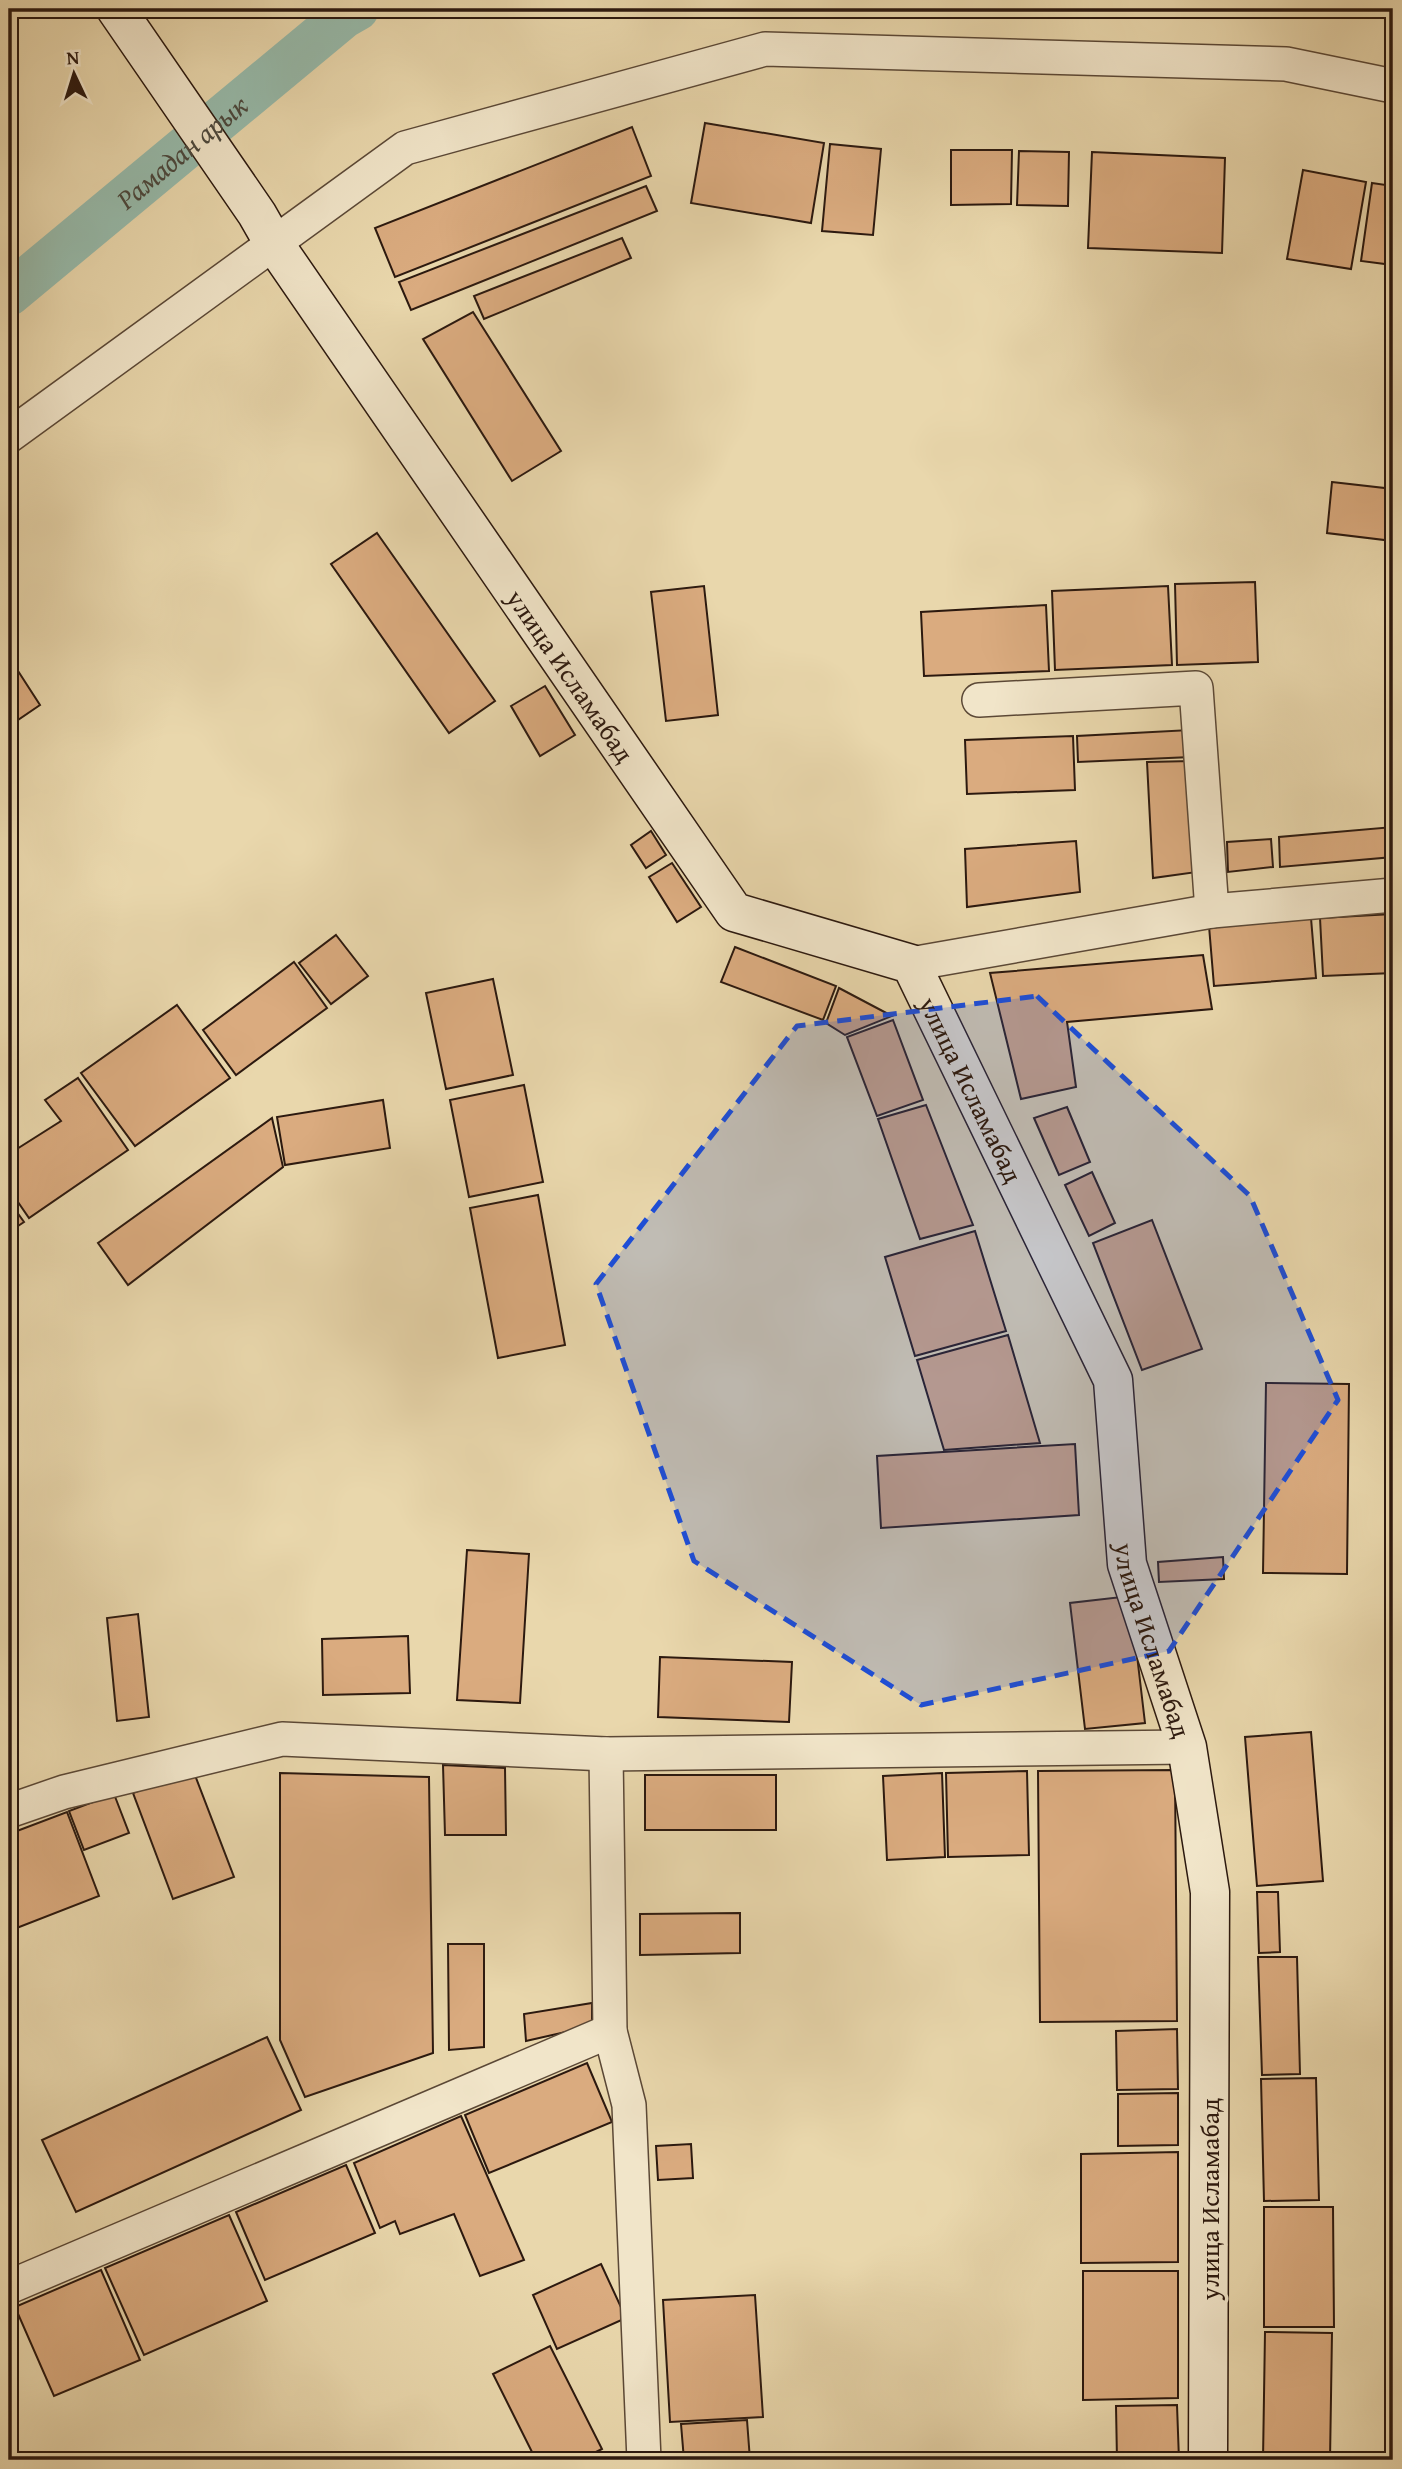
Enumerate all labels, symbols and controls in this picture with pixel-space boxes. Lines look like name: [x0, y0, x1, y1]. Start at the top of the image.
north arrow: [38, 38, 108, 108]
text: N: [66, 43, 80, 71]
water label: Рамадан арык: [106, 84, 256, 219]
street label: улица Исламабад: [497, 580, 645, 770]
street label: улица Исламабад: [910, 989, 1034, 1189]
street label: улица Исламабад: [1106, 1541, 1202, 1743]
street label: улица Исламабад: [1190, 2098, 1229, 2301]

